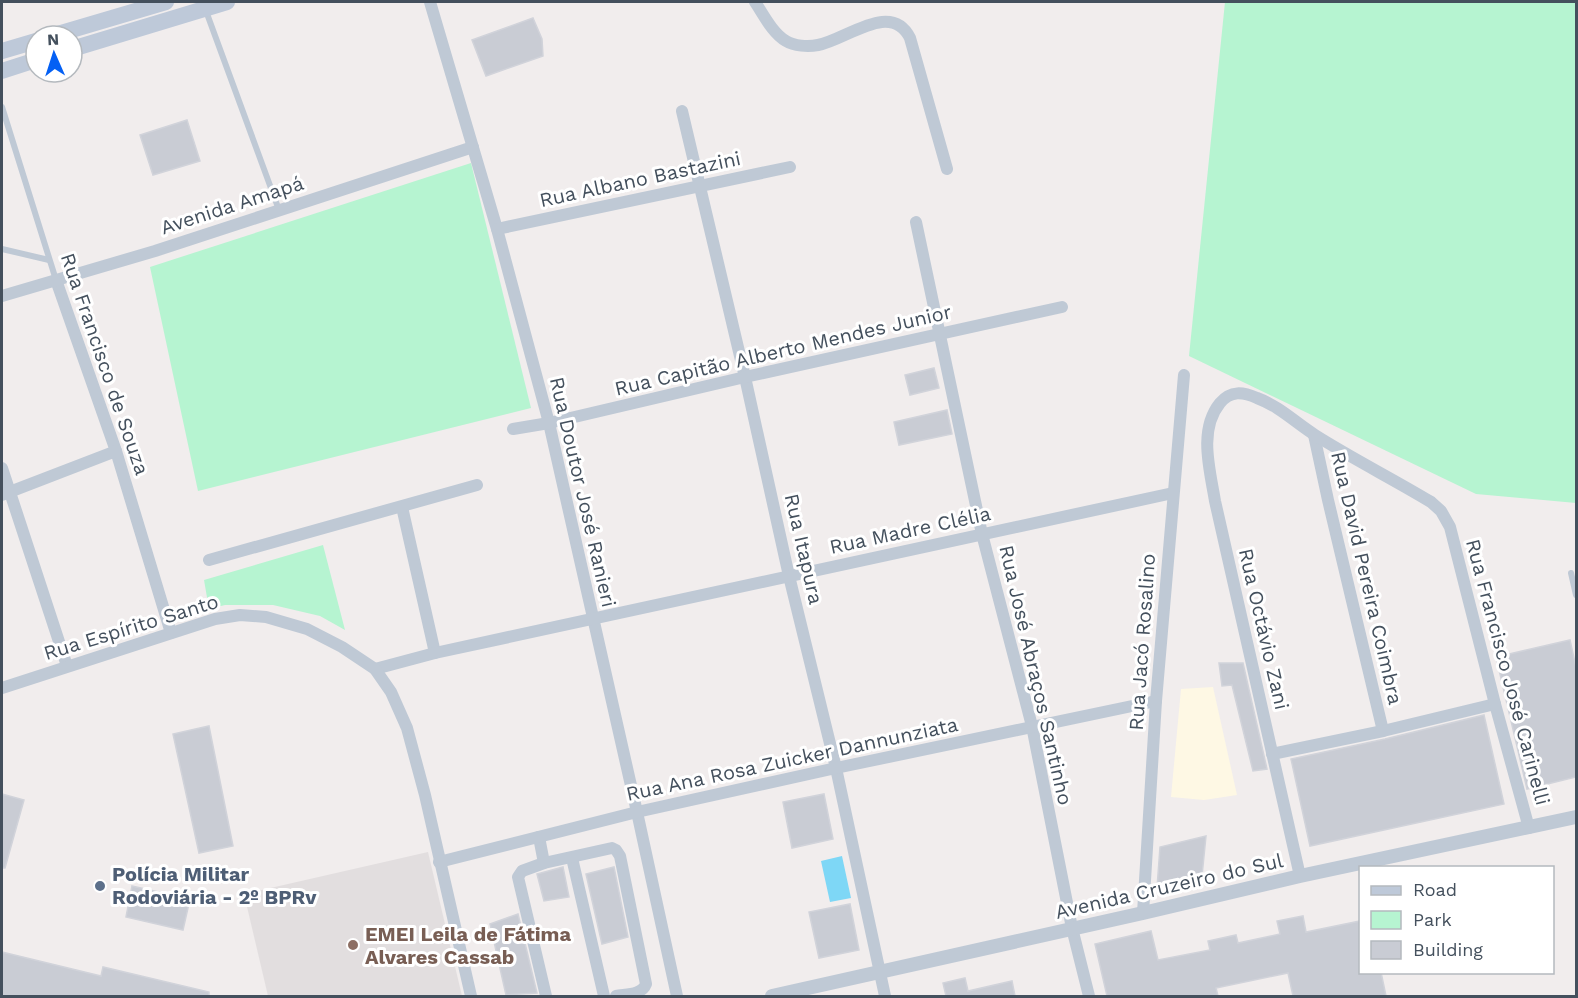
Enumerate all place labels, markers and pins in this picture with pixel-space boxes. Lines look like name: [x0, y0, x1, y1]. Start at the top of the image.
place label: Polícia Militar Rodoviária - 2º BPRv: [112, 862, 317, 909]
marker: Polícia Militar Rodoviária - 2º BPRv: [93, 879, 107, 893]
place label: EMEI Leila de Fátima Alvares Cassab: [365, 922, 571, 969]
marker: EMEI Leila de Fátima Alvares Cassab: [346, 938, 360, 952]

